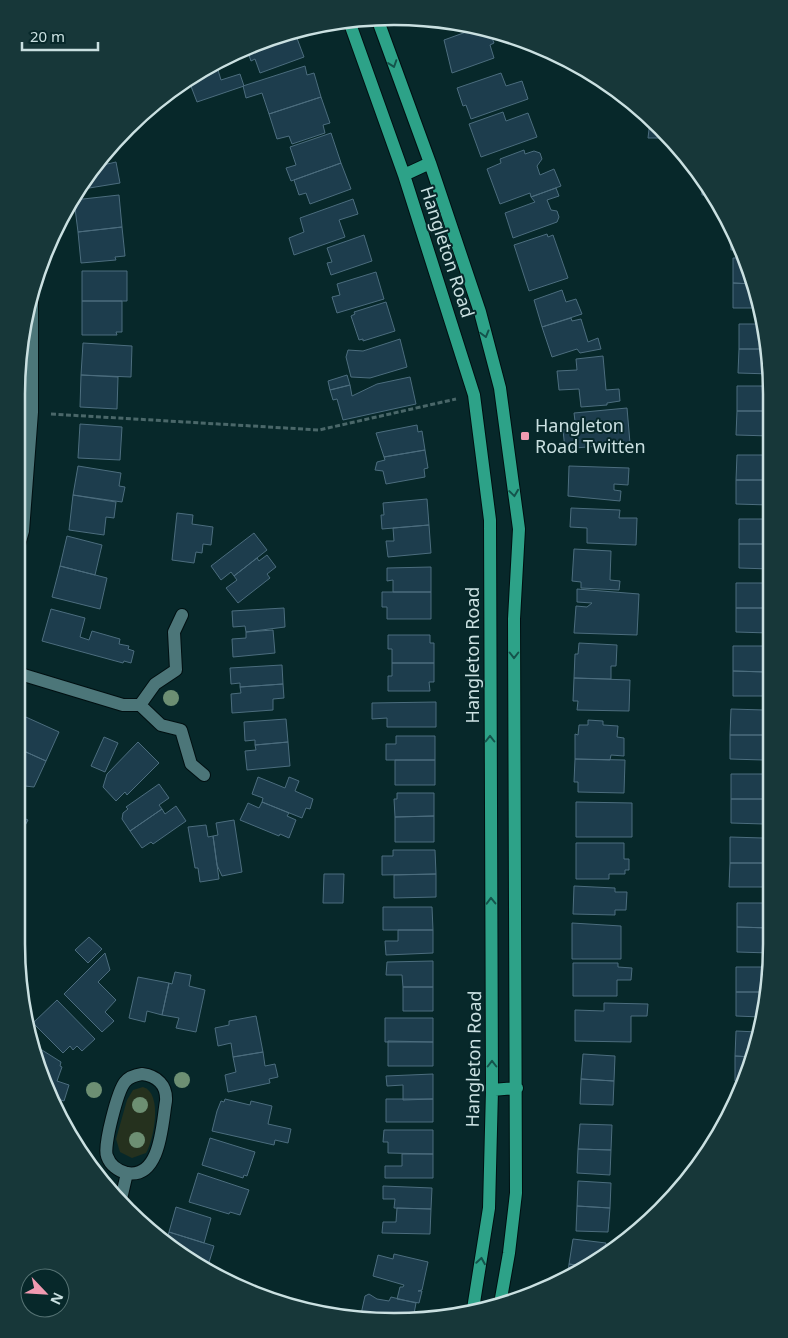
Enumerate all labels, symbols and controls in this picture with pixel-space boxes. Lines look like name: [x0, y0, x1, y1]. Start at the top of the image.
scale bar: [22, 20, 99, 52]
text: 20 m: [30, 26, 65, 46]
one-way arrow: [387, 59, 397, 68]
street label: Hangleton Road: [415, 183, 481, 320]
one-way arrow: [480, 329, 490, 337]
place label: Hangleton Road Twitten: [535, 413, 646, 458]
marker: Hangleton Road Twitten: [519, 430, 531, 442]
one-way arrow: [508, 489, 519, 497]
street label: Hangleton Road: [460, 587, 484, 723]
one-way arrow: [509, 652, 519, 659]
one-way arrow: [485, 734, 495, 742]
one-way arrow: [486, 897, 496, 904]
street label: Hangleton Road: [460, 990, 486, 1128]
one-way arrow: [487, 1059, 497, 1067]
one-way arrow: [475, 1256, 485, 1265]
north arrow: [20, 1268, 70, 1318]
text: N: [46, 1290, 68, 1308]

